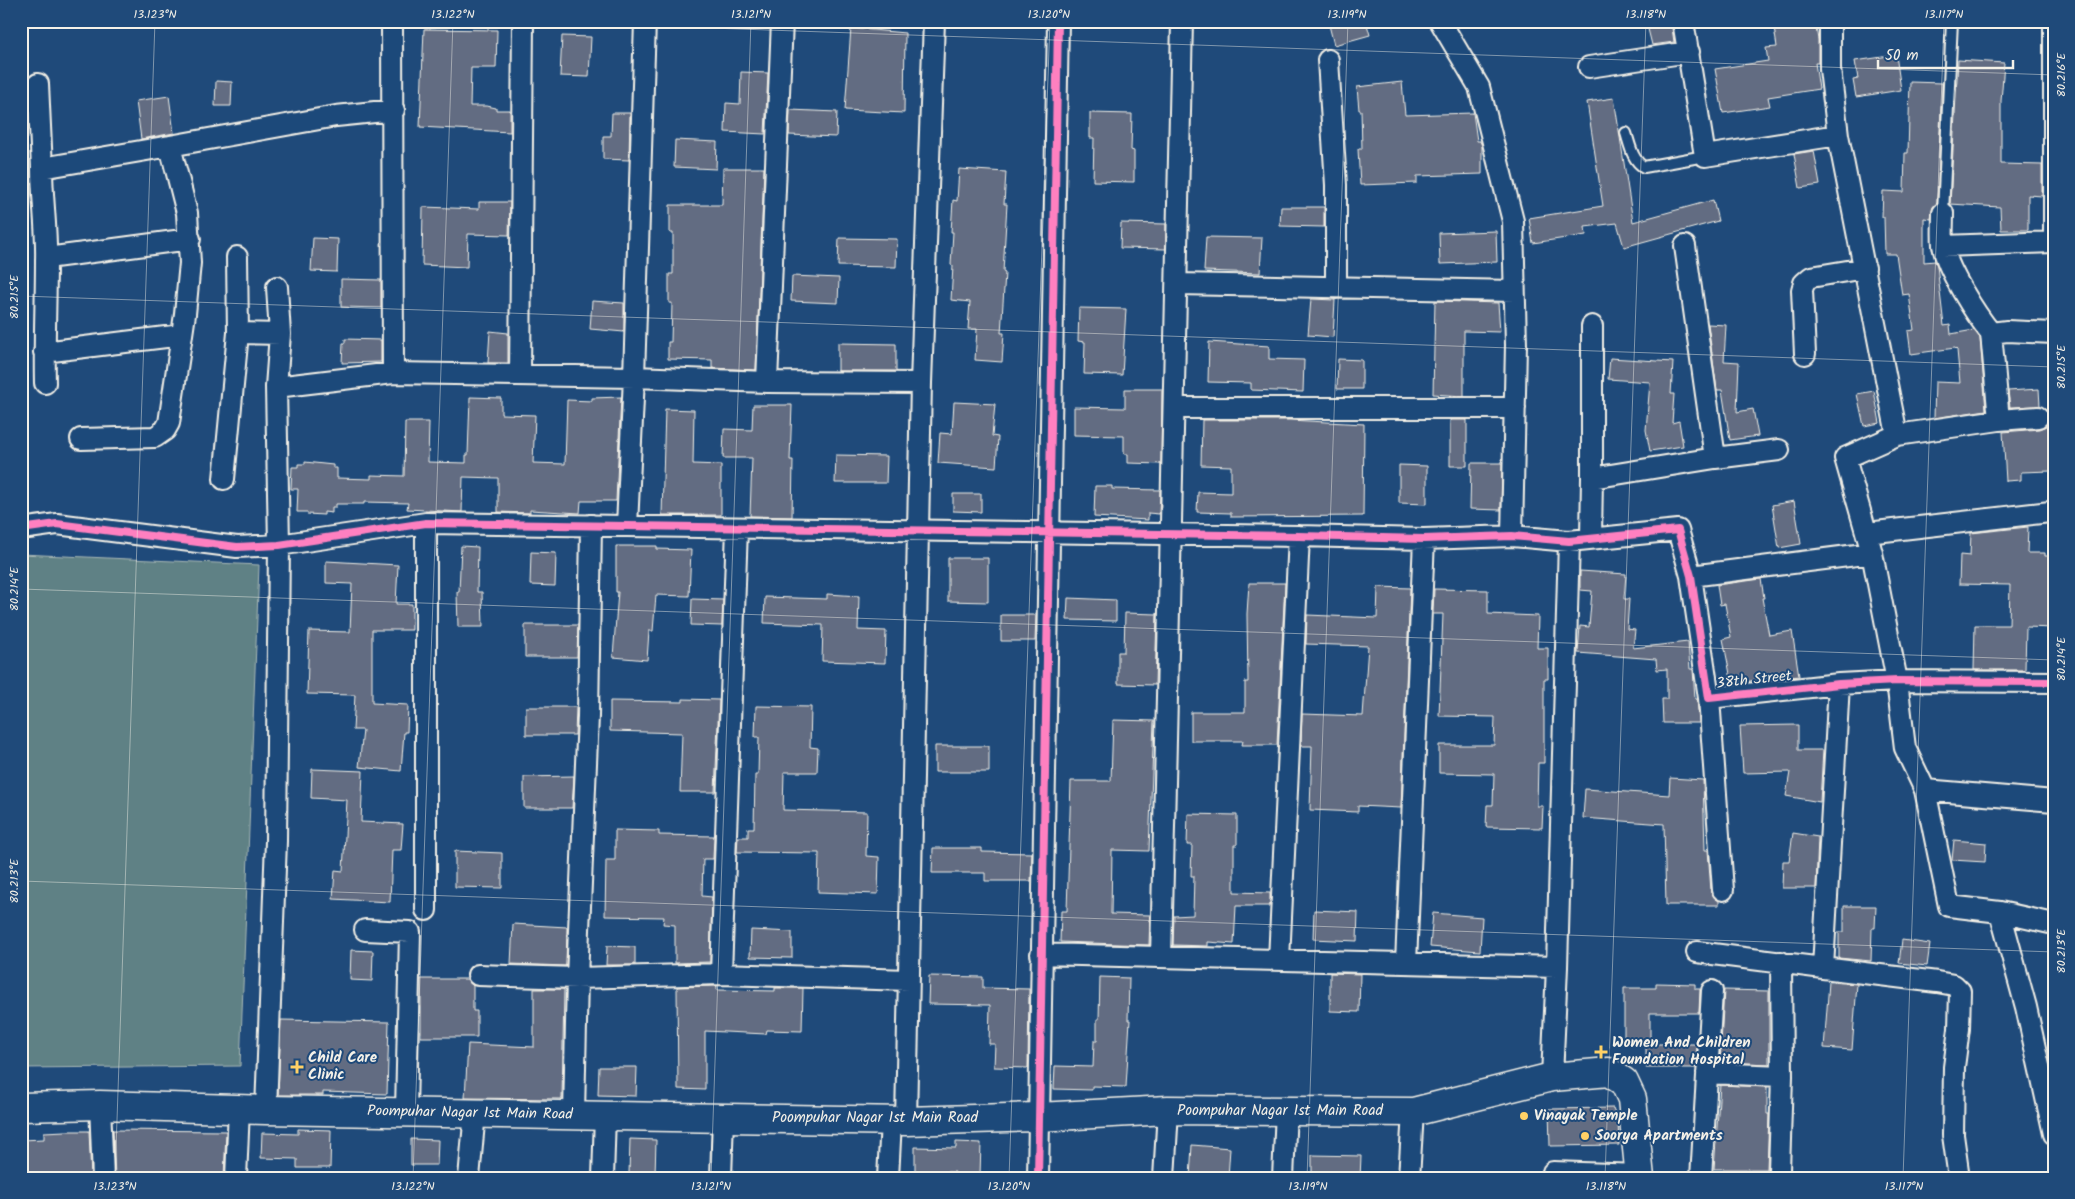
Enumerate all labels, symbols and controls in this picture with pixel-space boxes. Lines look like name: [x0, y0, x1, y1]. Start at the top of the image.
text: 13.123°N: [133, 5, 177, 24]
text: 13.122°N: [431, 5, 475, 24]
text: 13.121°N: [731, 5, 771, 24]
text: 13.120°N: [1028, 5, 1070, 24]
text: 13.119°N: [1327, 5, 1367, 24]
text: 13.118°N: [1626, 5, 1666, 24]
text: 13.117°N: [1925, 5, 1963, 24]
scale bar: [1878, 38, 2012, 70]
text: 50 m: [1885, 44, 1919, 68]
text: 80.216°E: [2052, 52, 2071, 97]
text: 80.215°E: [5, 274, 24, 319]
text: 80.215°E: [2052, 344, 2071, 389]
text: 80.214°E: [5, 566, 24, 611]
text: 80.214°E: [2052, 636, 2071, 681]
street label: 38th Street: [1715, 664, 1793, 696]
text: 80.213°E: [5, 858, 24, 903]
text: 80.213°E: [2052, 928, 2071, 973]
place label: Women And Children Foundation Hospital: [1612, 1031, 1751, 1072]
marker: Women And Children Foundation Hospital: [1594, 1045, 1608, 1059]
place label: Child Care Clinic: [308, 1046, 378, 1087]
marker: Child Care Clinic: [290, 1060, 304, 1074]
street label: Poompuhar Nagar 1st Main Road: [367, 1099, 574, 1127]
street label: Poompuhar Nagar 1st Main Road: [1177, 1099, 1383, 1123]
place label: Vinayak Temple: [1534, 1104, 1638, 1128]
street label: Poompuhar Nagar 1st Main Road: [772, 1106, 978, 1130]
marker: Vinayak Temple: [1518, 1110, 1530, 1122]
place label: Soorya Apartments: [1595, 1124, 1723, 1148]
marker: Soorya Apartments: [1579, 1130, 1591, 1142]
text: 13.123°N: [93, 1177, 137, 1196]
text: 13.122°N: [391, 1177, 435, 1196]
text: 13.121°N: [691, 1177, 731, 1196]
text: 13.120°N: [988, 1177, 1030, 1196]
text: 13.119°N: [1288, 1177, 1328, 1196]
text: 13.118°N: [1586, 1177, 1626, 1196]
text: 13.117°N: [1885, 1177, 1923, 1196]

